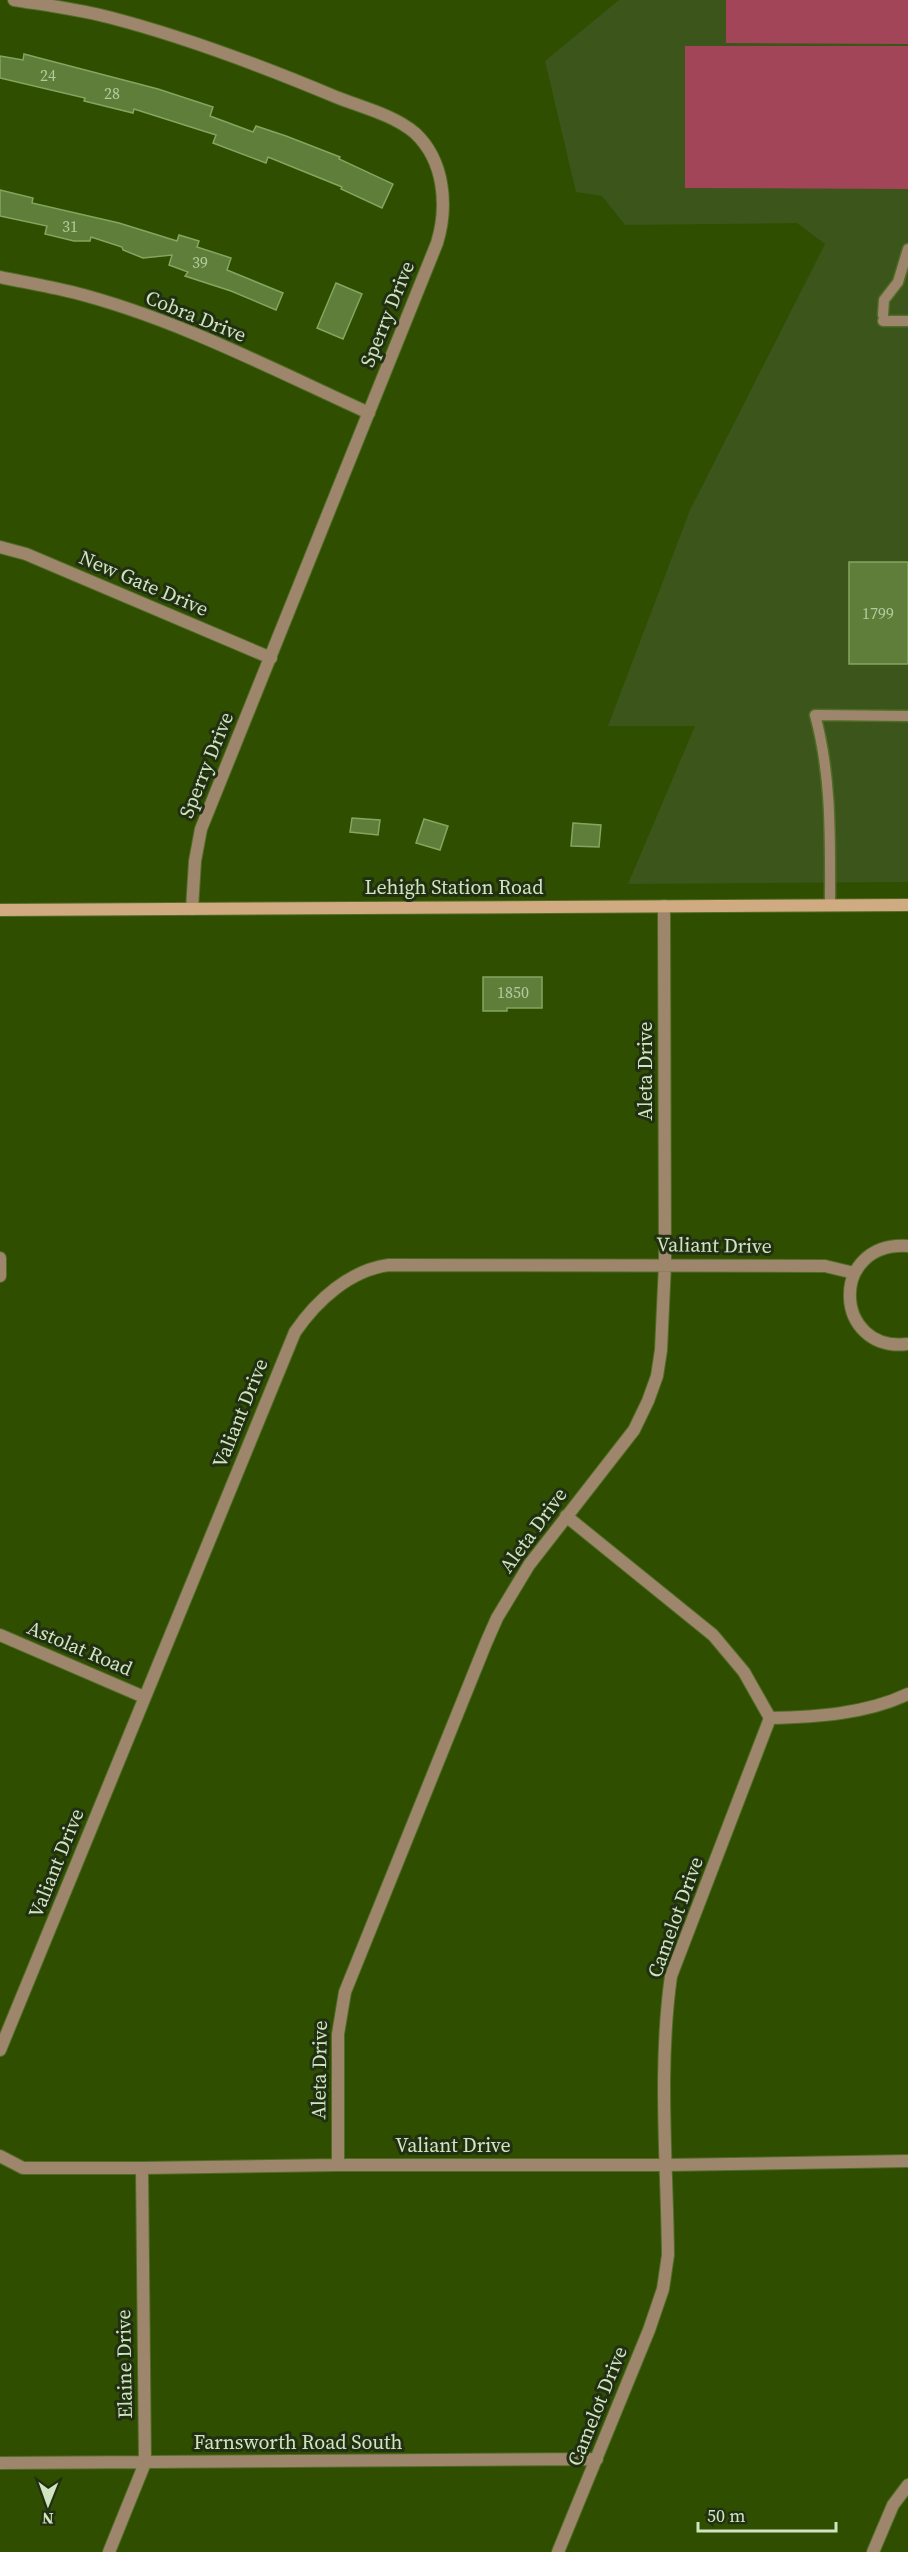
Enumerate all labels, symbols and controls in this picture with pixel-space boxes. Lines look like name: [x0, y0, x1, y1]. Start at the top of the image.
house number: 24: [40, 64, 56, 86]
house number: 28: [104, 82, 120, 104]
house number: 31: [62, 215, 78, 237]
house number: 39: [192, 251, 208, 273]
street label: Sperry Drive: [353, 257, 421, 371]
street label: Cobra Drive: [141, 283, 251, 349]
street label: New Gate Drive: [75, 543, 213, 623]
house number: 1799: [862, 602, 894, 624]
street label: Sperry Drive: [172, 708, 240, 822]
street label: Lehigh Station Road: [365, 873, 544, 901]
house number: 1850: [497, 981, 529, 1003]
street label: Aleta Drive: [631, 1022, 659, 1121]
street label: Valiant Drive: [656, 1230, 772, 1260]
street label: Valiant Drive: [205, 1354, 275, 1472]
street label: Aleta Drive: [493, 1482, 573, 1578]
street label: Astolat Road: [23, 1613, 137, 1683]
street label: Valiant Drive: [21, 1804, 91, 1922]
street label: Camelot Drive: [640, 1853, 710, 1981]
street label: Aleta Drive: [304, 2020, 334, 2120]
street label: Valiant Drive: [395, 2131, 511, 2159]
street label: Elaine Drive: [109, 2309, 139, 2419]
street label: Camelot Drive: [560, 2342, 634, 2470]
street label: Farnsworth Road South: [193, 2428, 403, 2456]
north arrow: [18, 2474, 78, 2534]
scale bar: [698, 2495, 836, 2533]
text: 50 m: [707, 2503, 745, 2528]
text: N: [41, 2508, 54, 2530]

